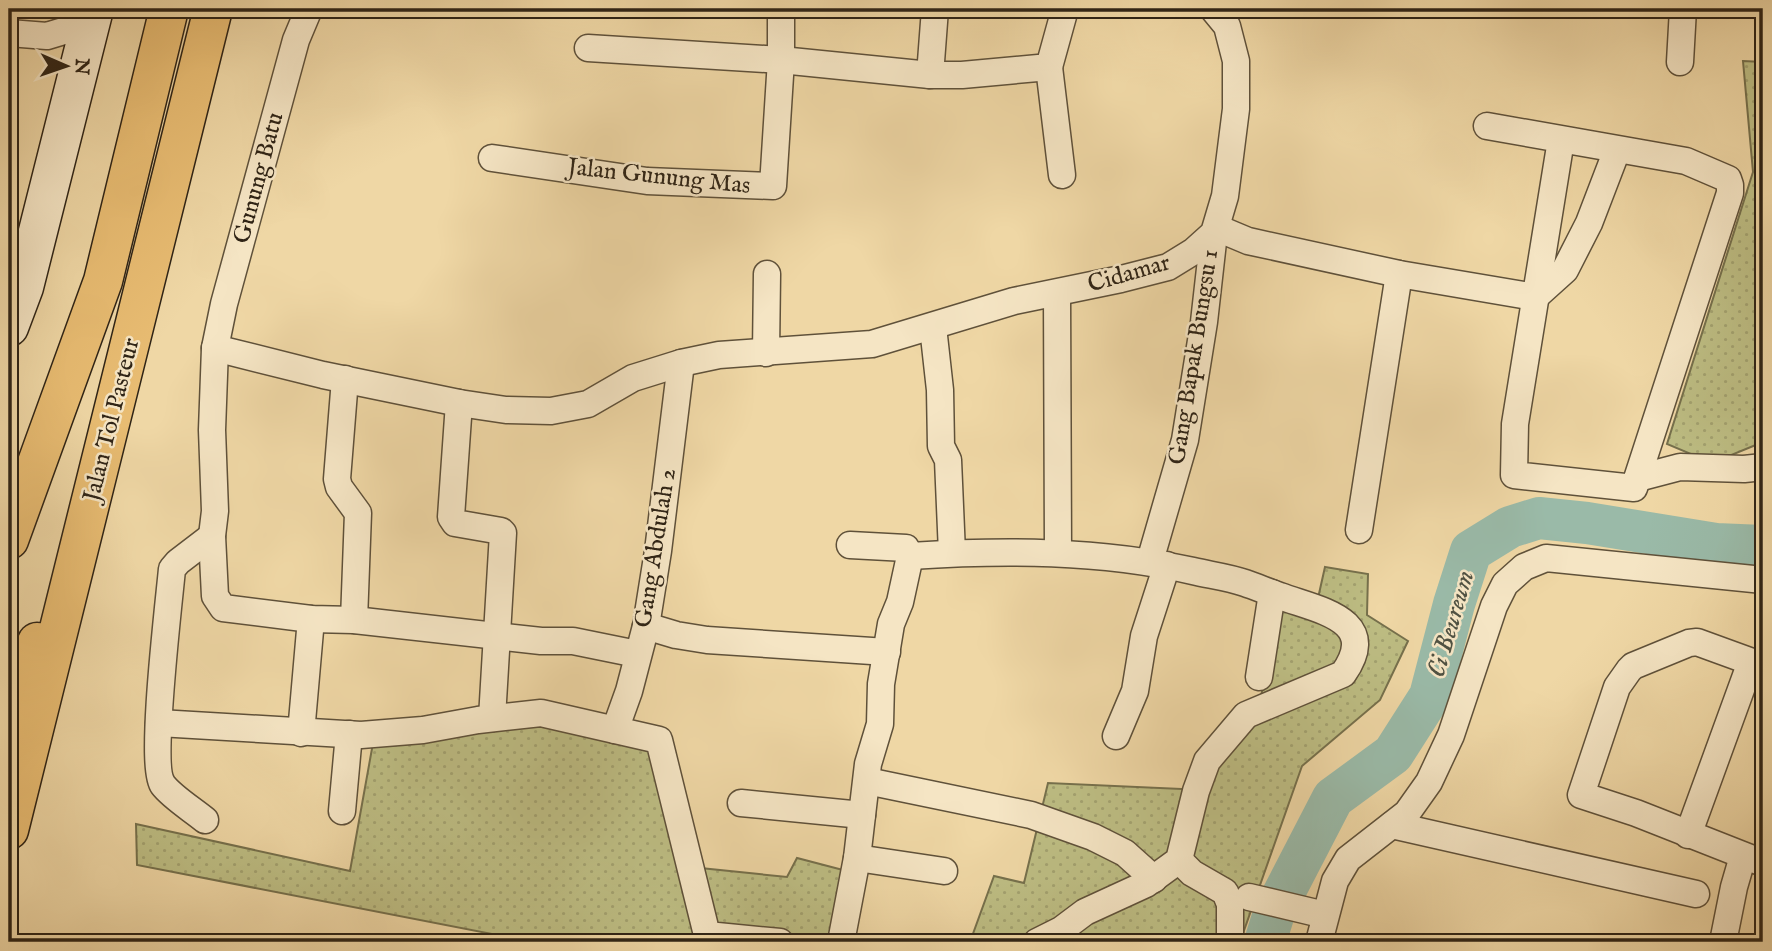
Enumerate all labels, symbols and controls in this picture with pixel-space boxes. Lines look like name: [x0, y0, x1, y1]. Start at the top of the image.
north arrow: [32, 32, 102, 102]
text: N: [69, 57, 93, 76]
street label: Gunung Batu: [227, 109, 291, 247]
street label: Jalan Gunung Mas: [563, 152, 752, 202]
street label: Cidamar: [1084, 247, 1174, 301]
street label: Gang Bapak Bungsu 1: [1162, 247, 1226, 467]
street label: Jalan Tol Pasteur: [76, 335, 147, 508]
street label: Gang Abdulah 2: [628, 466, 684, 630]
water label: Ci Beureum: [1420, 567, 1482, 681]

